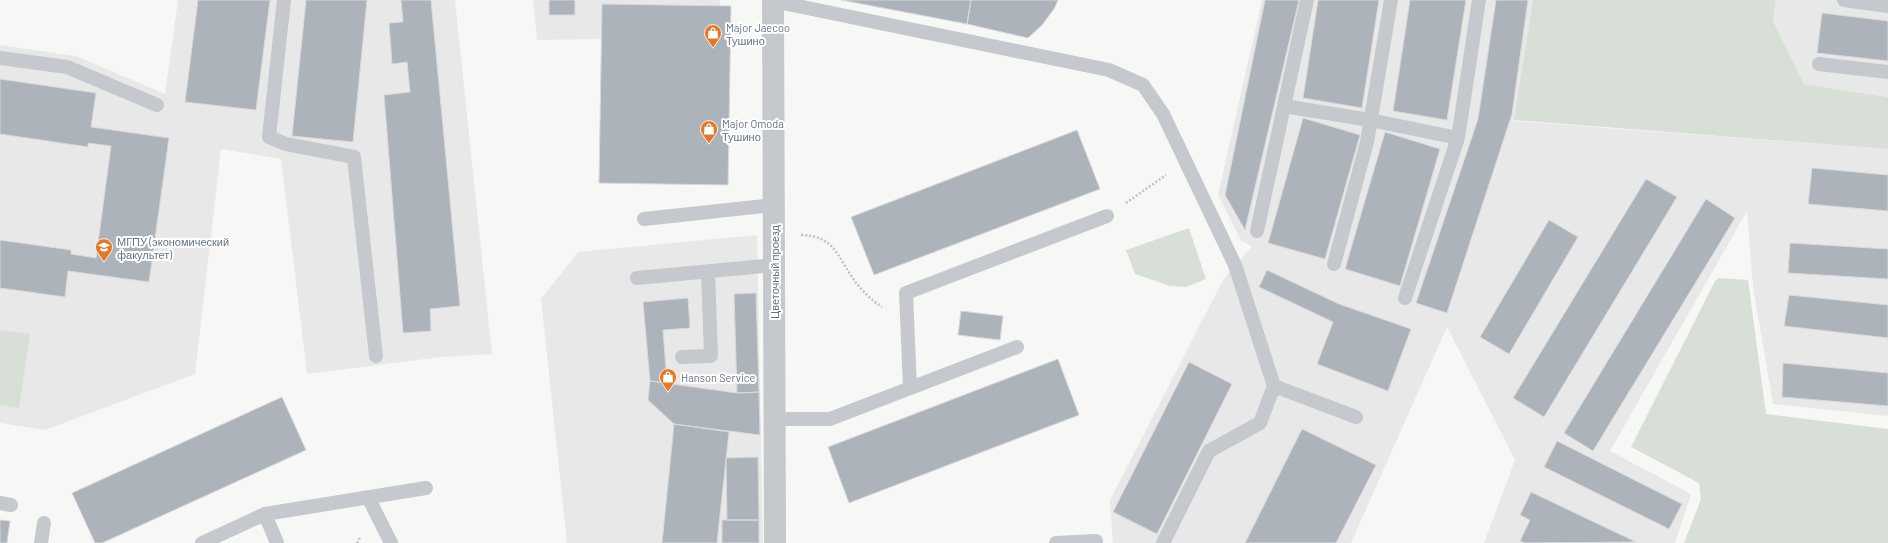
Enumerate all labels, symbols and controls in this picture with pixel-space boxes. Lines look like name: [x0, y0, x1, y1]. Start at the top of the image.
place label: Major Jaecoo Тушино: [726, 21, 790, 47]
shop icon: Major Jaecoo Тушино: [703, 23, 723, 48]
place label: Major Omoda Тушино: [722, 117, 784, 143]
shop icon: Major Omoda Тушино: [699, 119, 719, 144]
street label: Цветочный проезд: [768, 225, 781, 319]
place label: МГПУ (экономический факультет): [117, 235, 229, 261]
school or university icon: МГПУ (экономический факультет): [94, 237, 114, 262]
shop icon: Hanson Service: [658, 367, 678, 392]
place label: Hanson Service: [681, 371, 755, 384]

